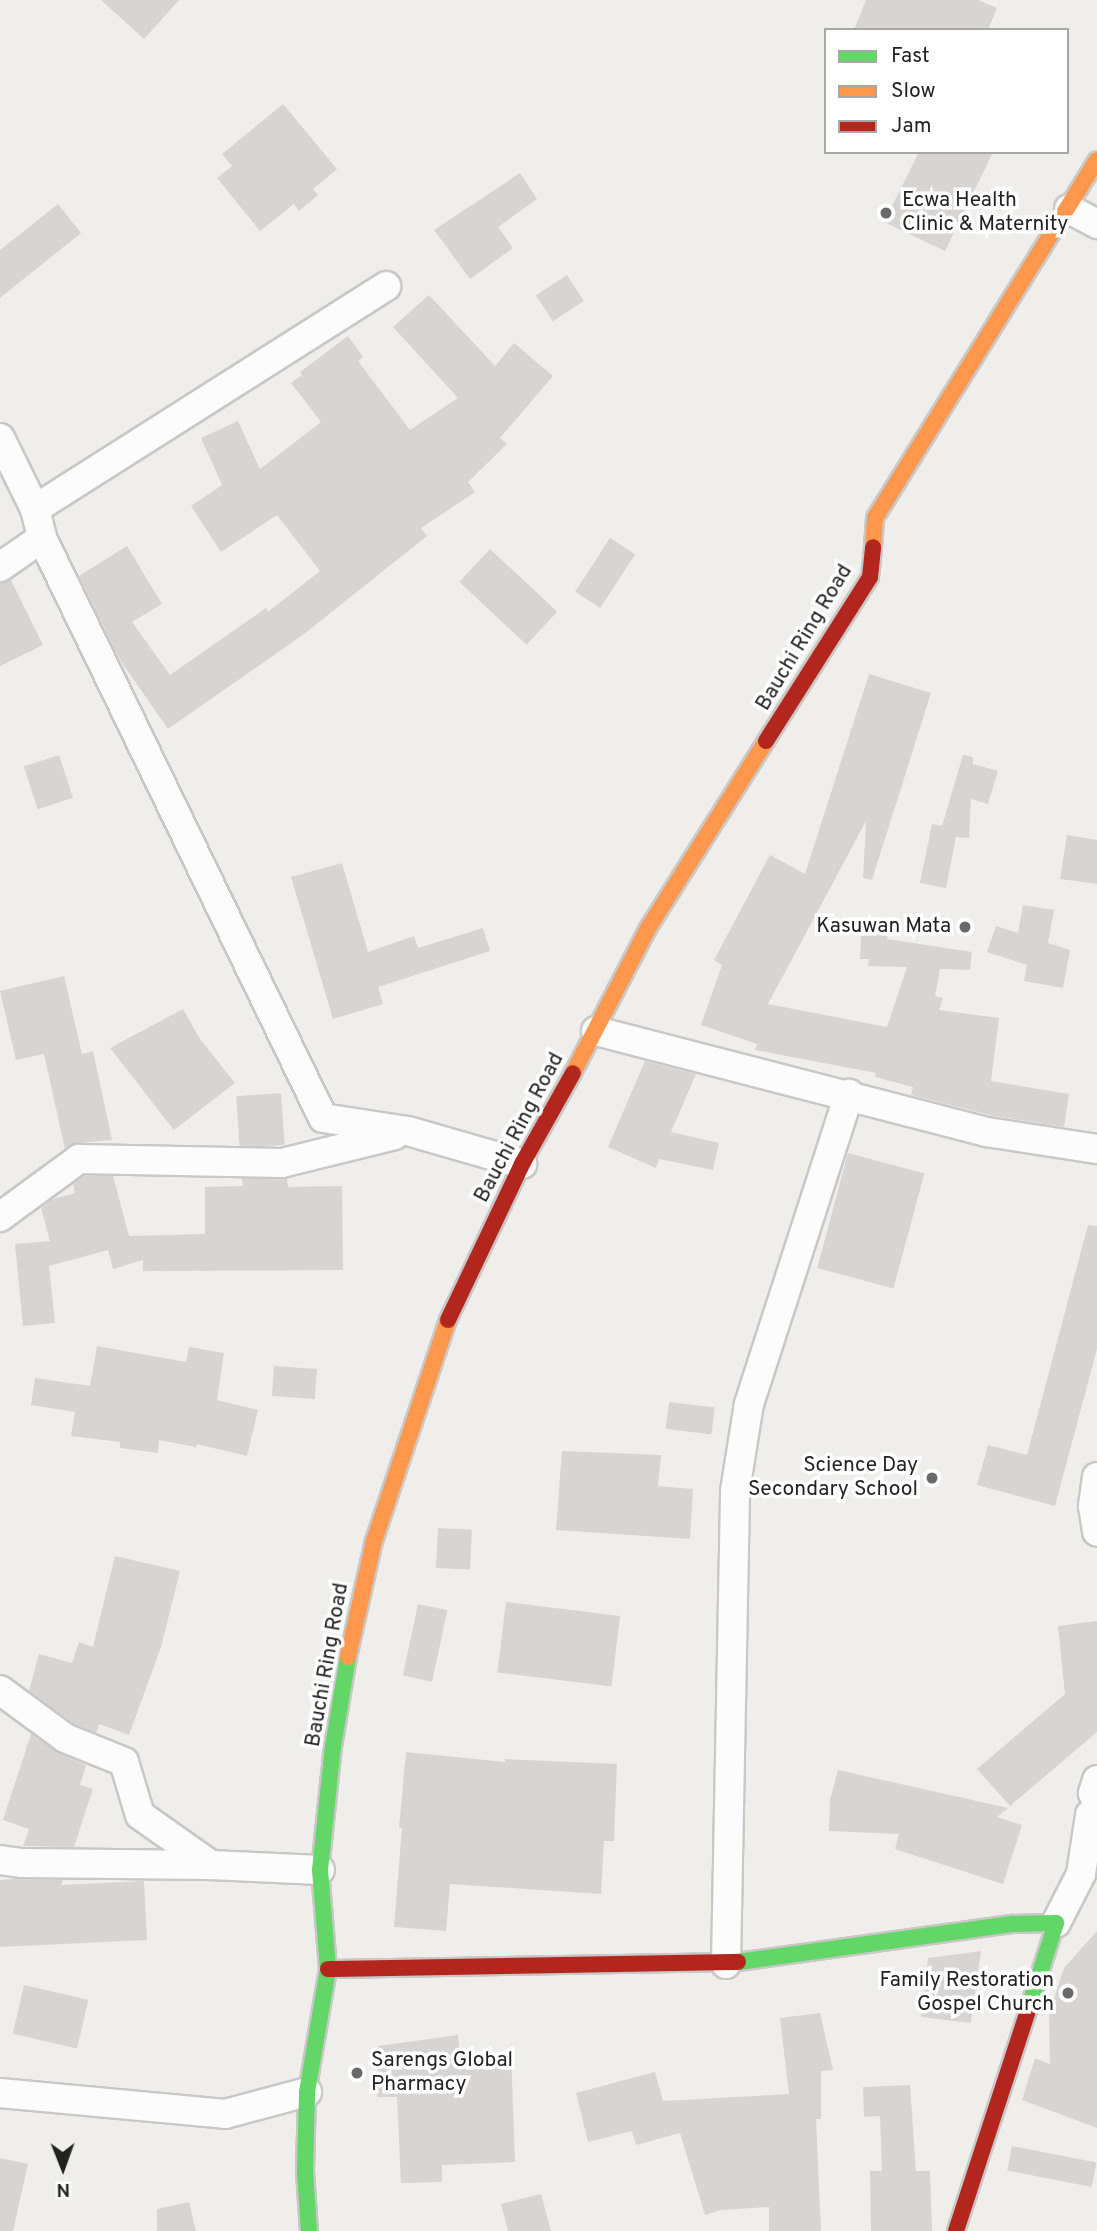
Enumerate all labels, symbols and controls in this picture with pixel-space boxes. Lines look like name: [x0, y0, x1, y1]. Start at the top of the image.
legend: [824, 28, 1069, 154]
text: Fast: [891, 43, 930, 70]
text: Slow: [891, 78, 936, 105]
text: Jam: [891, 113, 932, 140]
place label: Ecwa Health Clinic & Maternity: [902, 188, 1068, 238]
marker: Ecwa Health Clinic & Maternity: [876, 203, 896, 223]
street label: Bauchi Ring Road: [751, 560, 859, 716]
place label: Kasuwan Mata: [816, 914, 951, 940]
marker: Kasuwan Mata: [957, 919, 973, 935]
street label: Bauchi Ring Road: [470, 1049, 570, 1207]
place label: Science Day Secondary School: [748, 1453, 918, 1503]
marker: Science Day Secondary School: [924, 1470, 940, 1486]
street label: Bauchi Ring Road: [301, 1581, 355, 1749]
place label: Family Restoration Gospel Church: [880, 1968, 1054, 2018]
marker: Family Restoration Gospel Church: [1060, 1985, 1076, 2001]
place label: Sarengs Global Pharmacy: [371, 2048, 513, 2098]
marker: Sarengs Global Pharmacy: [349, 2065, 365, 2081]
north arrow: [28, 2133, 98, 2203]
text: N: [56, 2177, 70, 2201]

